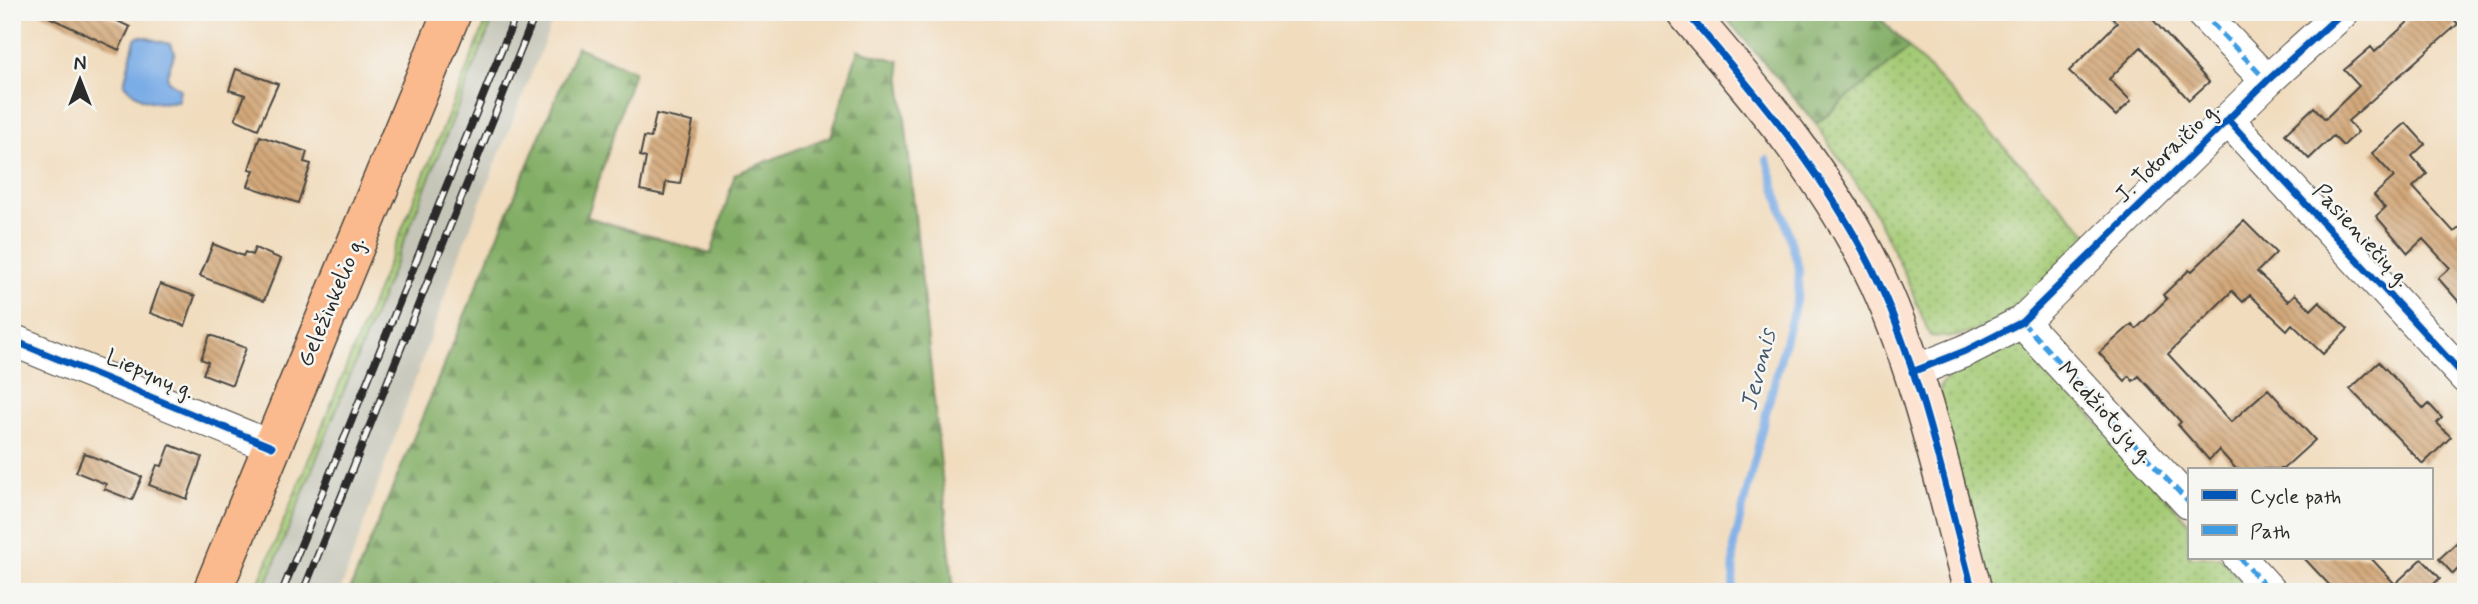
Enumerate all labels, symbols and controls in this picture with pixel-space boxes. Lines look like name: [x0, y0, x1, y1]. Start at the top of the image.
north arrow: [46, 46, 116, 116]
text: N: [74, 52, 86, 77]
street label: J. Totoraičio g.: [2109, 96, 2227, 210]
street label: Pasieniečių g.: [2305, 178, 2417, 294]
street label: Geležinkelio g.: [291, 232, 373, 372]
water label: Jevonis: [1734, 324, 1785, 414]
street label: Liepynų g.: [101, 343, 199, 407]
street label: Medžiotojų g.: [2050, 355, 2160, 471]
legend: [2188, 468, 2432, 558]
text: Cycle path: [2250, 483, 2341, 511]
text: Path: [2250, 518, 2290, 546]

